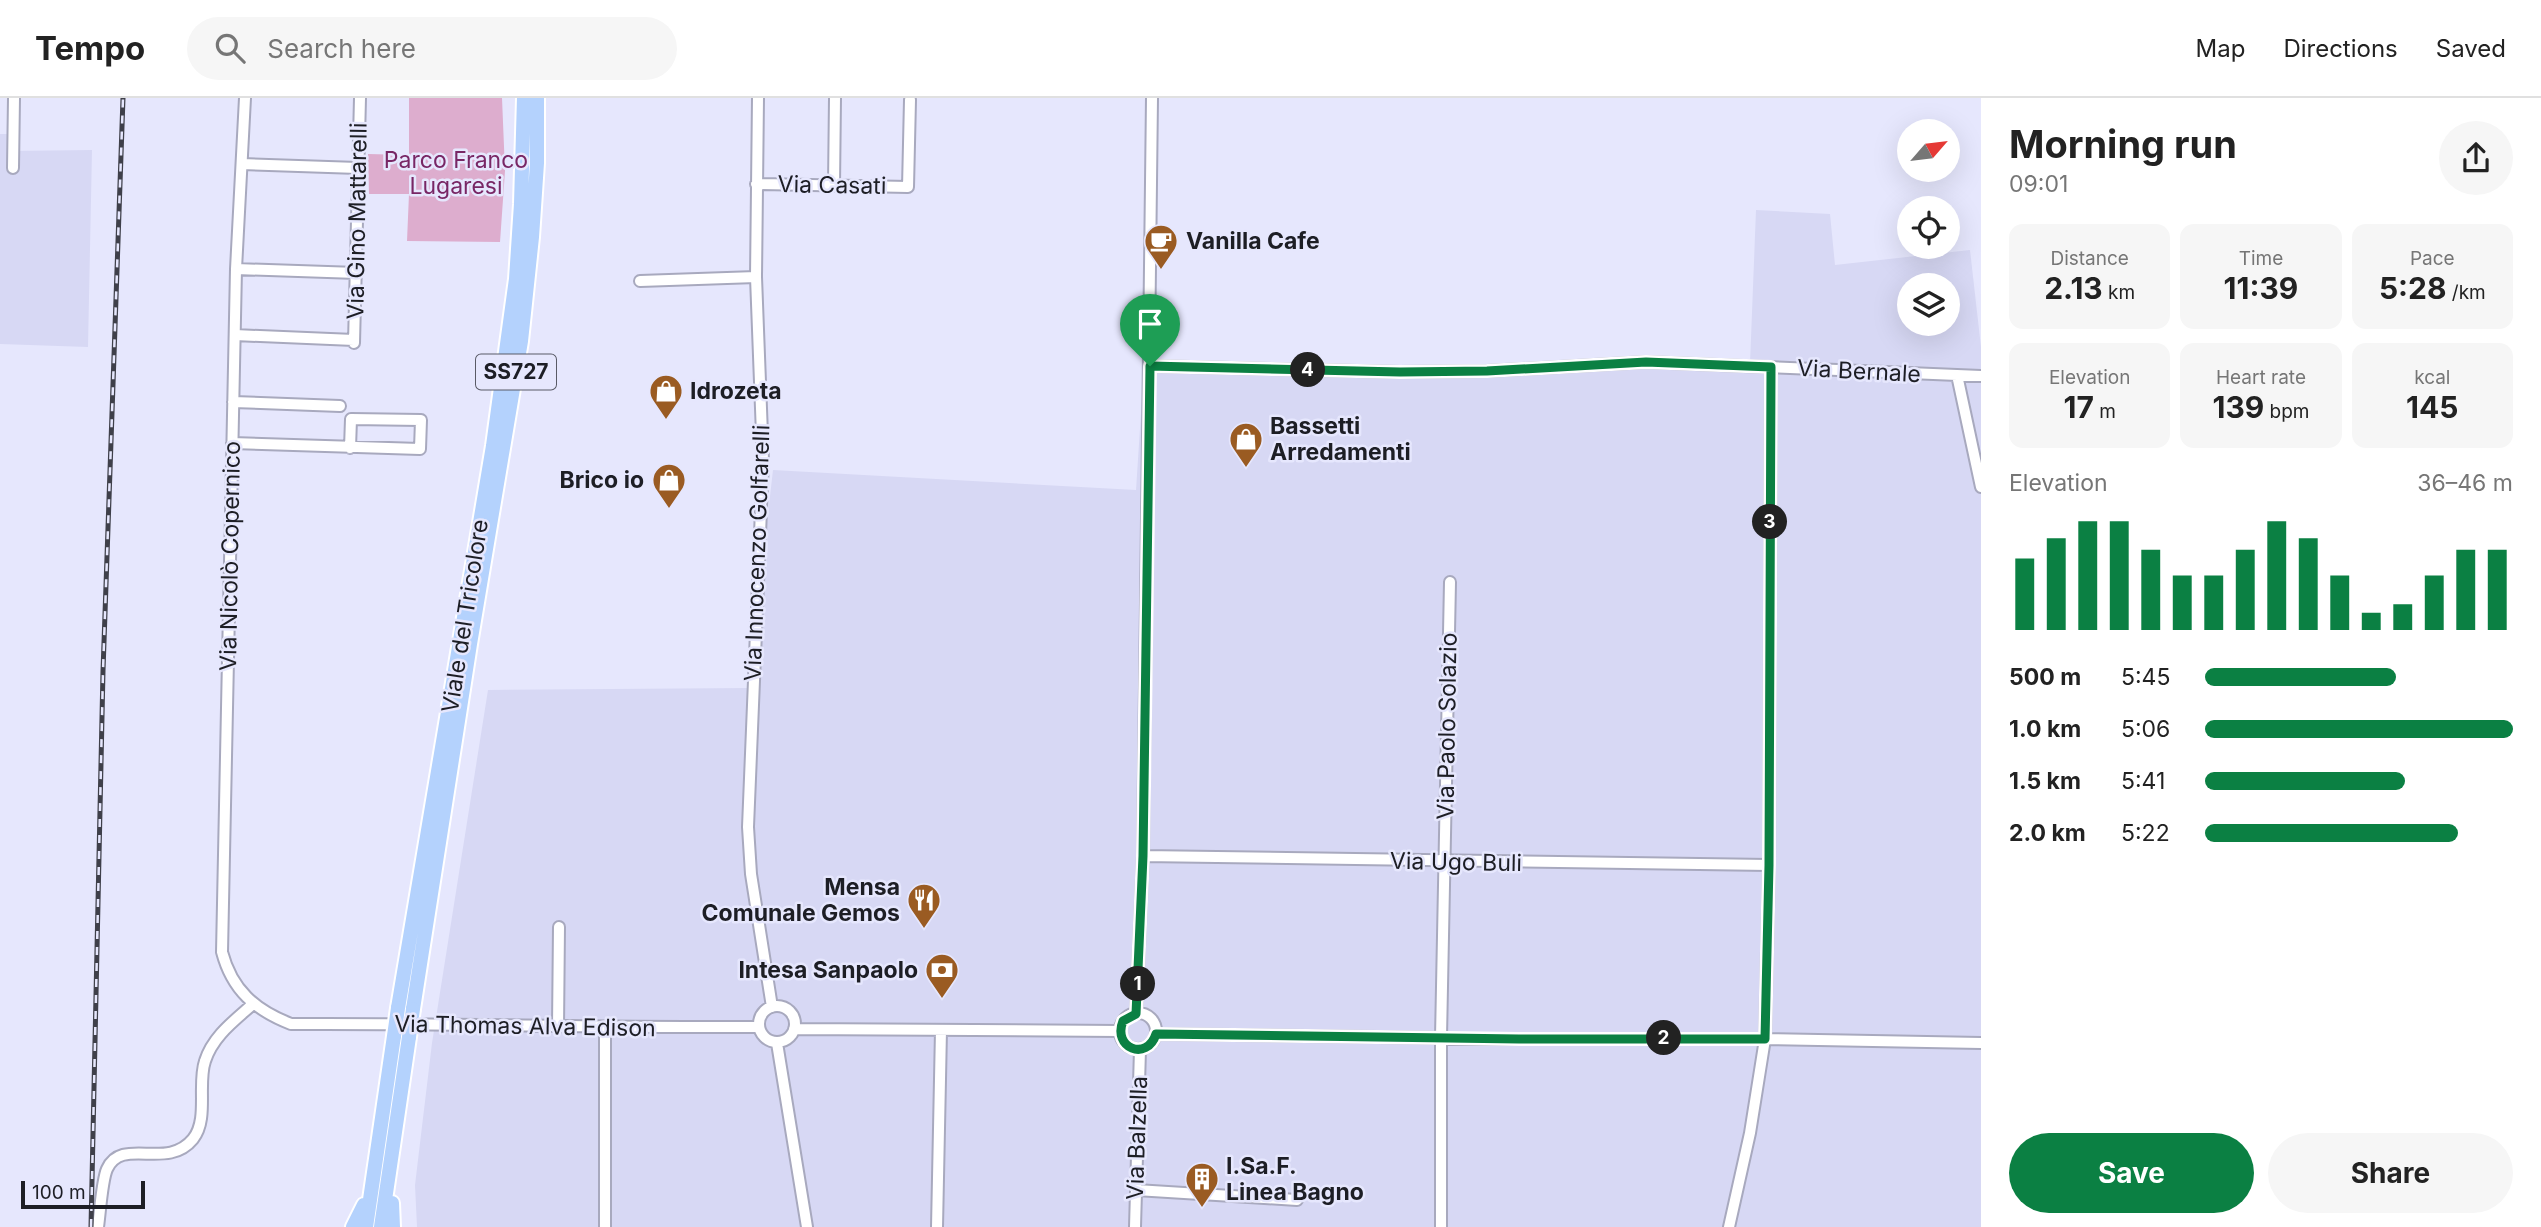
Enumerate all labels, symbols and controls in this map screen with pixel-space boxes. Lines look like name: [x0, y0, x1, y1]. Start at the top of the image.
search box: [187, 17, 677, 80]
text: Tempo: [35, 28, 145, 68]
icon: search: [211, 29, 249, 67]
text: Search here: [267, 33, 416, 64]
text: Map: [2196, 34, 2245, 63]
text: Directions: [2283, 34, 2398, 63]
text: Saved: [2436, 34, 2506, 63]
north arrow: [1897, 119, 1960, 182]
map controls: [1897, 119, 1960, 336]
text: Morning run: [2009, 121, 2237, 167]
button: share: [2439, 121, 2513, 195]
street label: Via Gino Mattarelli: [341, 122, 373, 320]
park label: Parco Franco Lugaresi: [384, 146, 528, 200]
street label: Via Casati: [777, 170, 887, 200]
text: 09:01: [2009, 170, 2068, 198]
button: locate: [1897, 196, 1960, 259]
cafe icon: Vanilla Cafe: [1142, 222, 1180, 271]
place label: Vanilla Cafe: [1186, 227, 1320, 255]
text: Distance: [2050, 247, 2129, 270]
text: Time: [2239, 247, 2283, 270]
text: Pace: [2410, 247, 2455, 270]
text: 2.13: [2044, 270, 2103, 306]
text: 11:39: [2224, 270, 2298, 306]
text: 5:28: [2379, 270, 2447, 306]
button: layers: [1897, 273, 1960, 336]
text: km: [2103, 281, 2135, 304]
text: /km: [2447, 281, 2486, 304]
pin: [1120, 294, 1180, 366]
icon: arrive: [1131, 305, 1169, 343]
pin: 4: [1290, 352, 1326, 388]
road number: SS727: [476, 354, 556, 390]
street label: Via Bernale: [1796, 354, 1922, 388]
text: 4: [1301, 358, 1314, 381]
text: Elevation: [2049, 366, 2130, 389]
text: Heart rate: [2216, 366, 2306, 389]
text: kcal: [2414, 366, 2450, 389]
shop icon: Idrozeta: [647, 372, 685, 421]
place label: Idrozeta: [690, 377, 782, 405]
text: 17: [2063, 389, 2094, 425]
text: 139: [2212, 389, 2264, 425]
text: 145: [2406, 389, 2459, 425]
text: m: [2094, 400, 2116, 423]
text: bpm: [2264, 400, 2310, 423]
place label: Bassetti Arredamenti: [1270, 412, 1411, 466]
shop icon: Bassetti Arredamenti: [1227, 420, 1265, 469]
street label: Via Innocenzo Golfarelli: [739, 424, 775, 682]
street label: Via Nicolò Copernico: [214, 441, 246, 671]
shop icon: Brico io: [650, 461, 688, 510]
place label: Brico io: [560, 466, 644, 494]
text: Elevation: [2009, 469, 2108, 497]
text: 36–46 m: [2417, 469, 2513, 497]
pin: 3: [1752, 504, 1788, 540]
text: 3: [1763, 510, 1776, 533]
street label: Viale del Tricolore: [436, 517, 494, 715]
street label: Via Paolo Solazio: [1431, 632, 1463, 820]
text: 500 m: [2009, 663, 2081, 691]
text: 5:45: [2121, 663, 2170, 691]
text: 1.0 km: [2009, 715, 2081, 743]
text: 5:06: [2121, 715, 2170, 743]
text: 1.5 km: [2009, 767, 2081, 795]
text: 5:41: [2121, 767, 2165, 795]
text: 2.0 km: [2009, 819, 2086, 847]
text: 5:22: [2121, 819, 2170, 847]
street label: Via Ugo Buli: [1390, 847, 1522, 877]
place label: Mensa Comunale Gemos: [702, 873, 900, 927]
restaurant icon: Mensa Comunale Gemos: [905, 881, 943, 930]
bank icon: Intesa Sanpaolo: [923, 951, 961, 1000]
place label: Intesa Sanpaolo: [738, 956, 918, 984]
pin: 1: [1120, 966, 1156, 1001]
text: 1: [1133, 972, 1142, 995]
street label: Via Thomas Alva Edison: [394, 1010, 656, 1042]
pin: 2: [1646, 1020, 1682, 1056]
text: 2: [1658, 1026, 1669, 1049]
street label: Via Balzella: [1121, 1075, 1153, 1201]
button: Save: [2009, 1133, 2254, 1213]
button: Share: [2268, 1133, 2513, 1213]
place label: I.Sa.F. Linea Bagno: [1226, 1152, 1364, 1206]
building icon: I.Sa.F. Linea Bagno: [1183, 1160, 1221, 1209]
scale bar: [21, 1178, 145, 1210]
text: 100 m: [32, 1181, 86, 1204]

